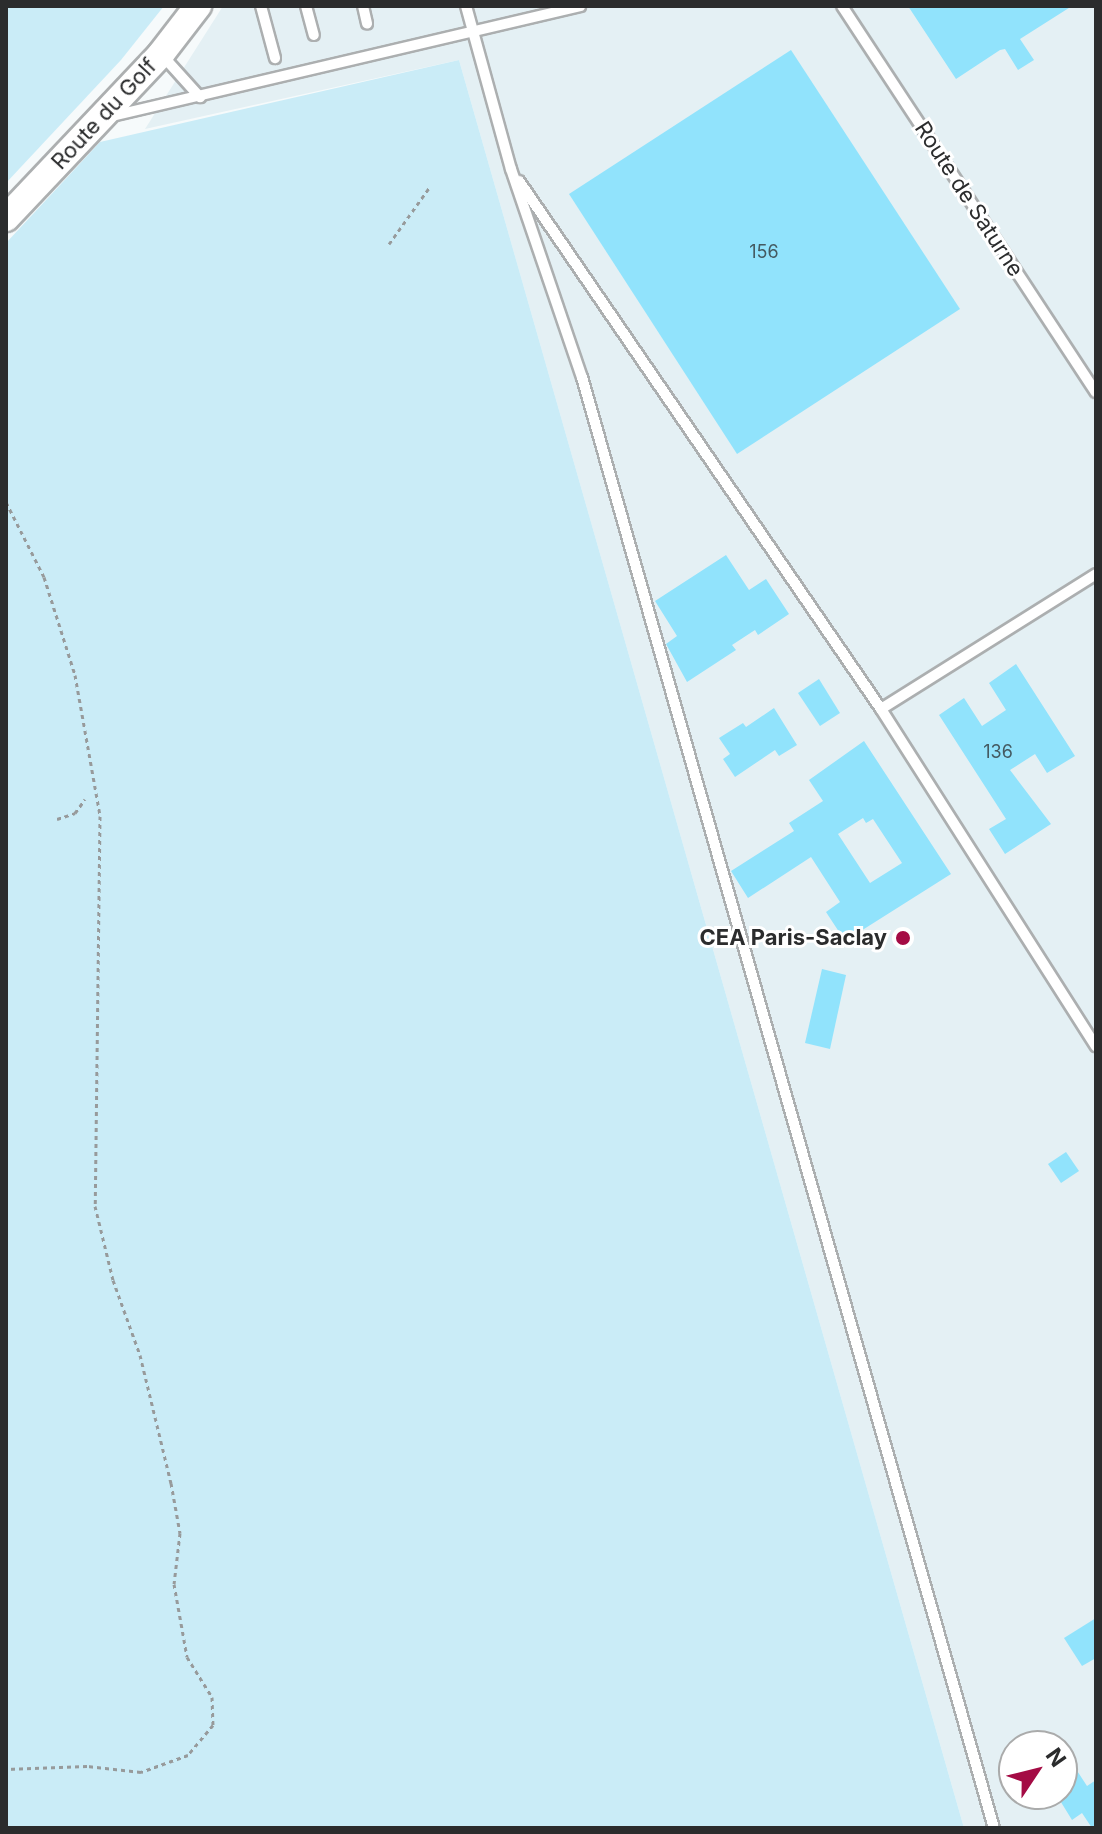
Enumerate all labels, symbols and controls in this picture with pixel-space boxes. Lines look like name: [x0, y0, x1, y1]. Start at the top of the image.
street label: Route du Golf: [46, 53, 162, 175]
street label: Route de Saturne: [909, 116, 1029, 282]
house number: 156: [749, 241, 779, 263]
house number: 136: [983, 741, 1013, 763]
place label: CEA Paris-Saclay: [700, 925, 887, 951]
marker: CEA Paris-Saclay: [894, 929, 912, 947]
north arrow: [998, 1730, 1078, 1810]
text: N: [1041, 1743, 1071, 1772]

